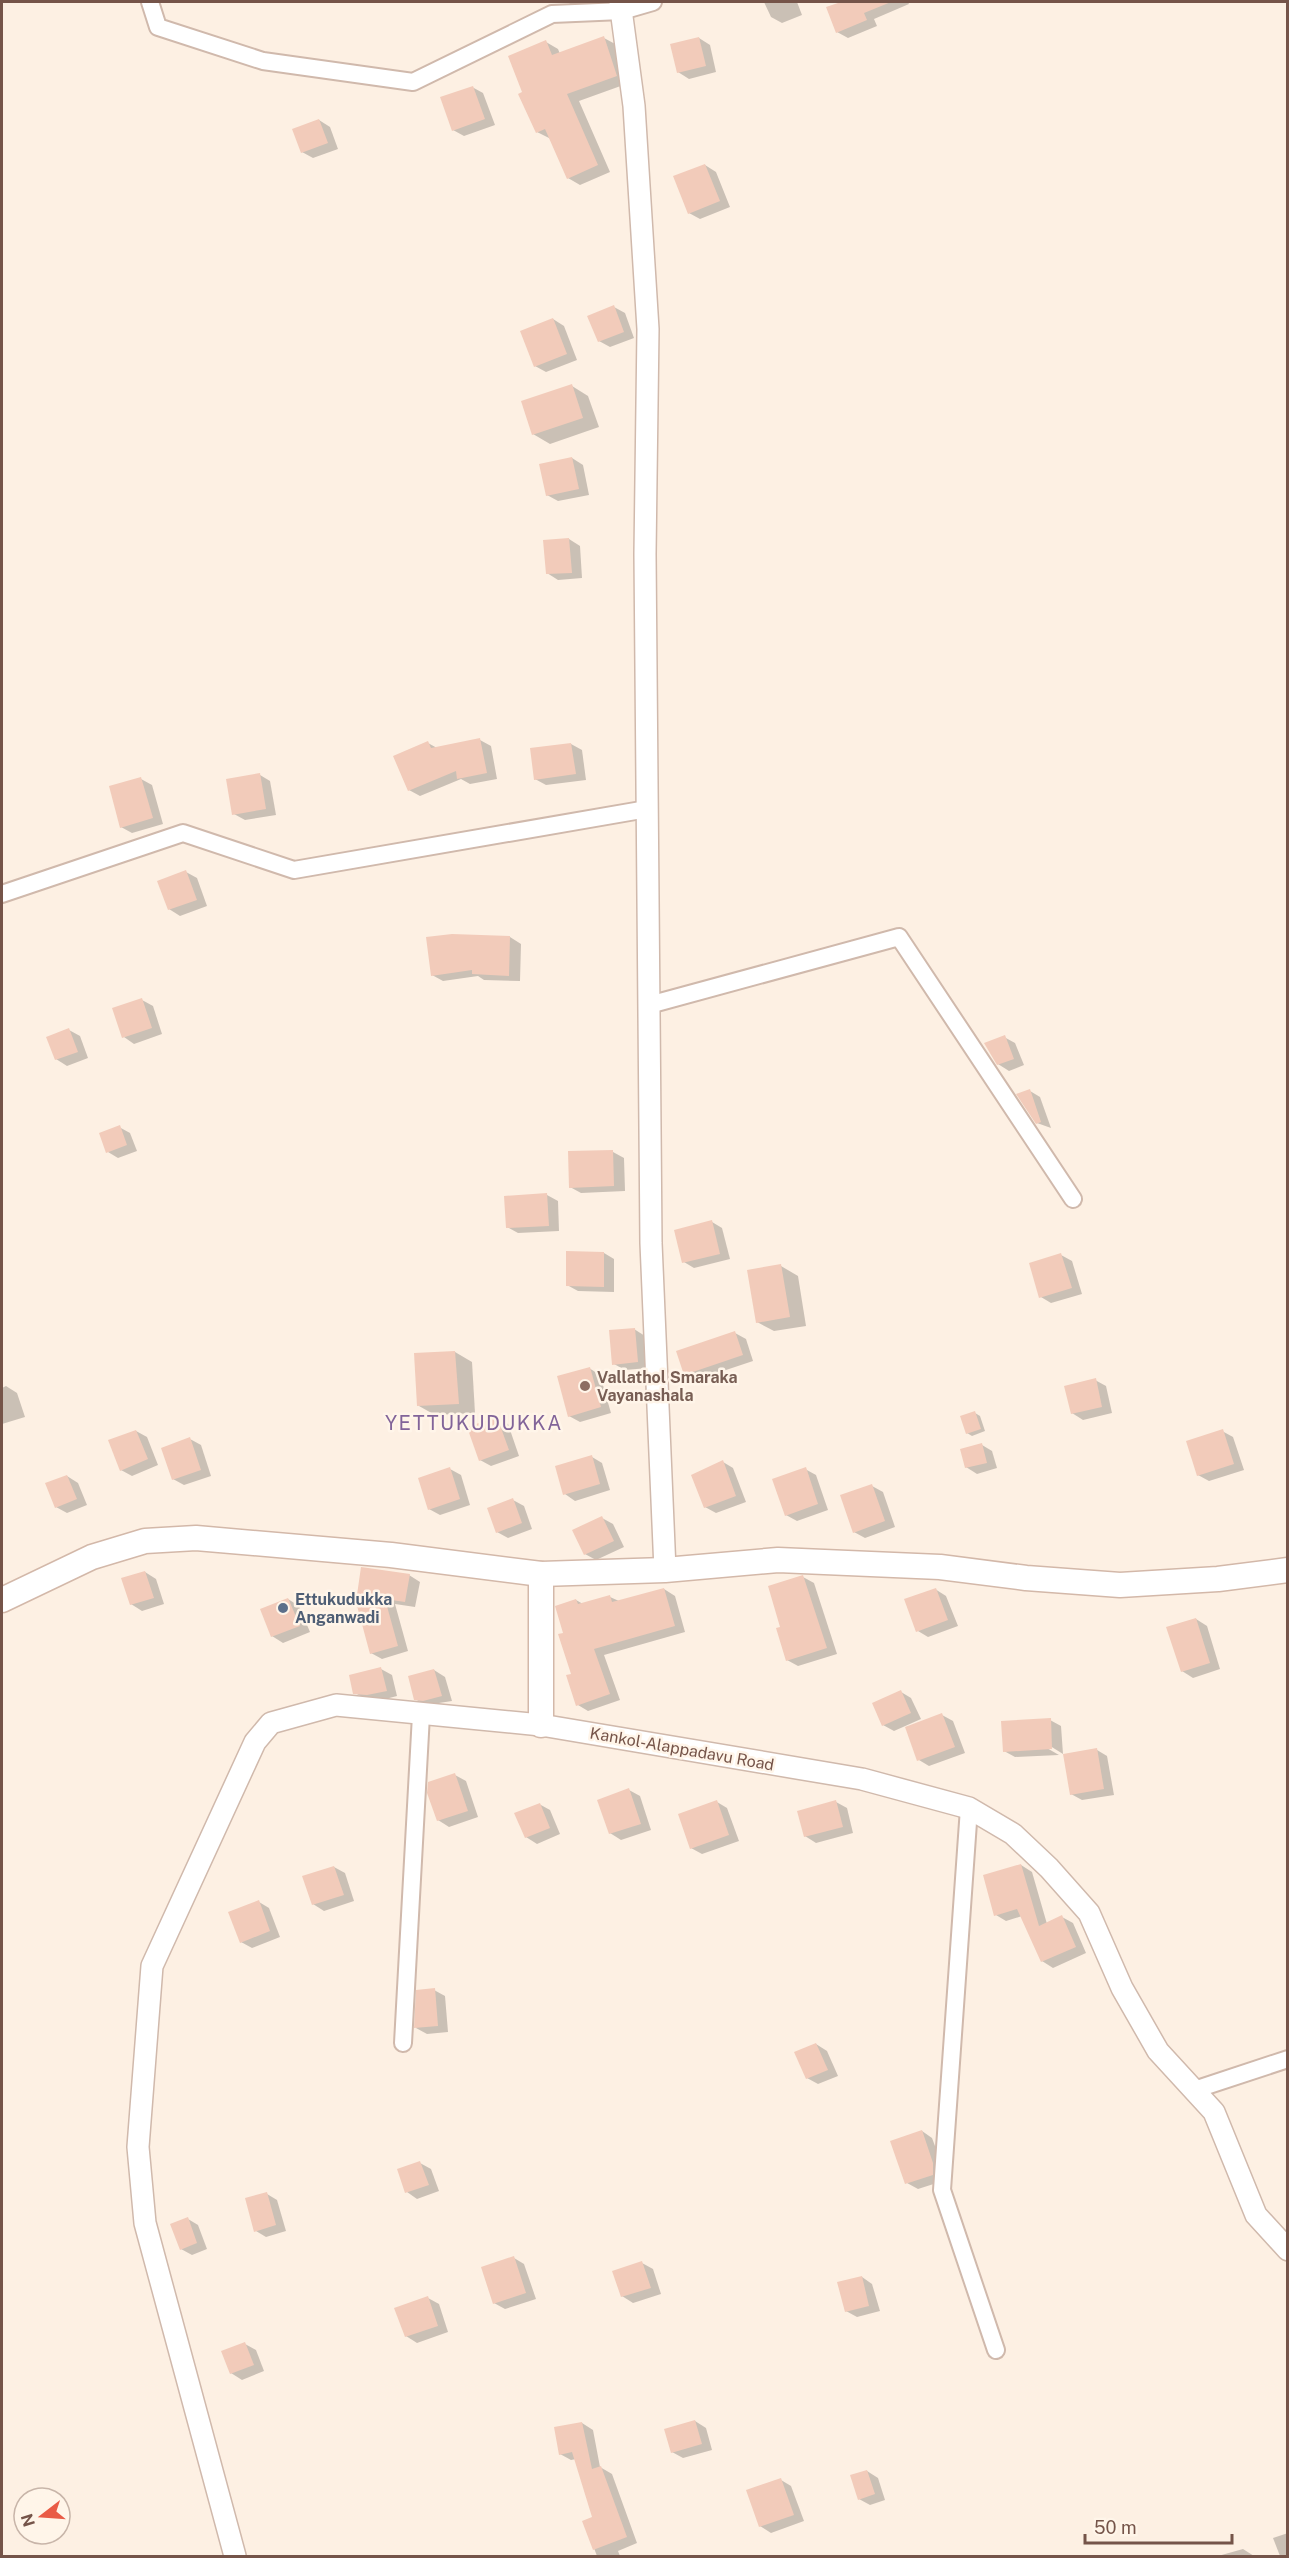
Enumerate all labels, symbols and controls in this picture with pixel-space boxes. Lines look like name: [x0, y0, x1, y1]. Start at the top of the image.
place label: Vallathol Smaraka Vayanashala: [597, 1368, 738, 1405]
marker: Vallathol Smaraka Vayanashala: [578, 1379, 592, 1393]
district label: YETTUKUDUKKA: [385, 1411, 563, 1435]
place label: Ettukudukka Anganwadi: [295, 1590, 392, 1627]
marker: Ettukudukka Anganwadi: [276, 1601, 290, 1615]
street label: Kankol-Alappadavu Road: [588, 1723, 776, 1775]
north arrow: [12, 2486, 72, 2546]
scale bar: [1085, 2507, 1232, 2545]
text: N: [17, 2511, 39, 2529]
text: 50 m: [1094, 2517, 1137, 2538]

